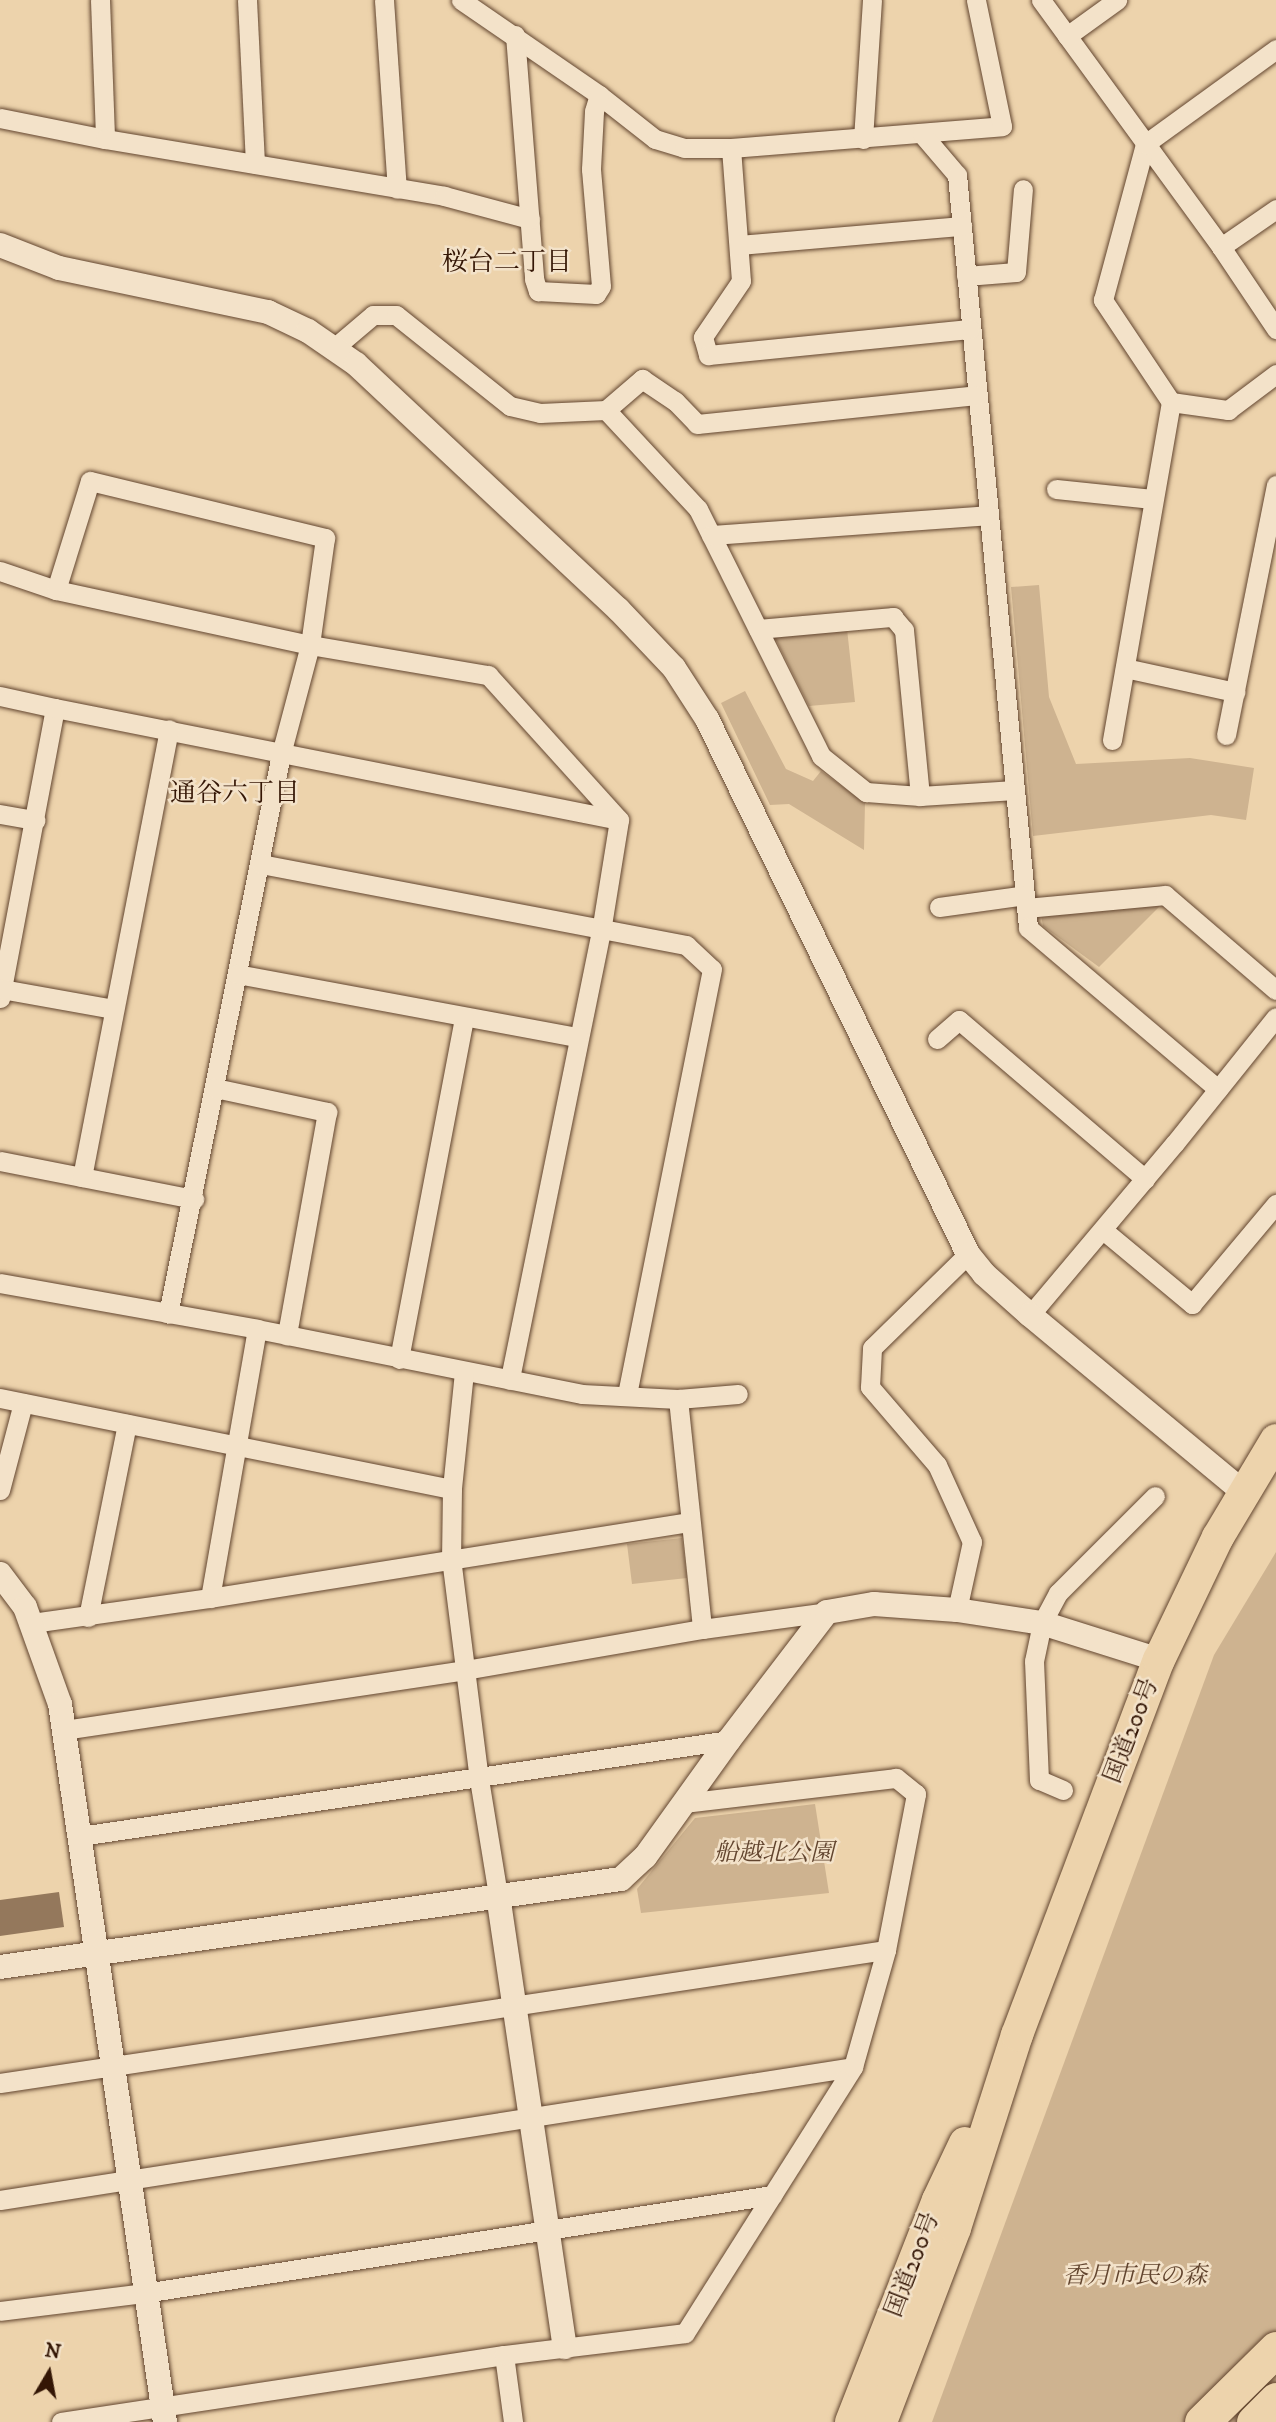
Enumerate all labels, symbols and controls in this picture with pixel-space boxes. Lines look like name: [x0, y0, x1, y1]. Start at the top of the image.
district label: 桜台二丁目: [442, 247, 572, 279]
district label: 通谷六丁目: [170, 778, 300, 810]
street label: 国道200号: [1099, 1675, 1165, 1787]
park label: 船越北公園: [714, 1840, 834, 1868]
street label: 国道200号: [880, 2209, 946, 2321]
park label: 香月市民の森: [1063, 2263, 1207, 2291]
north arrow: [14, 2338, 84, 2408]
text: N: [43, 2339, 62, 2365]

